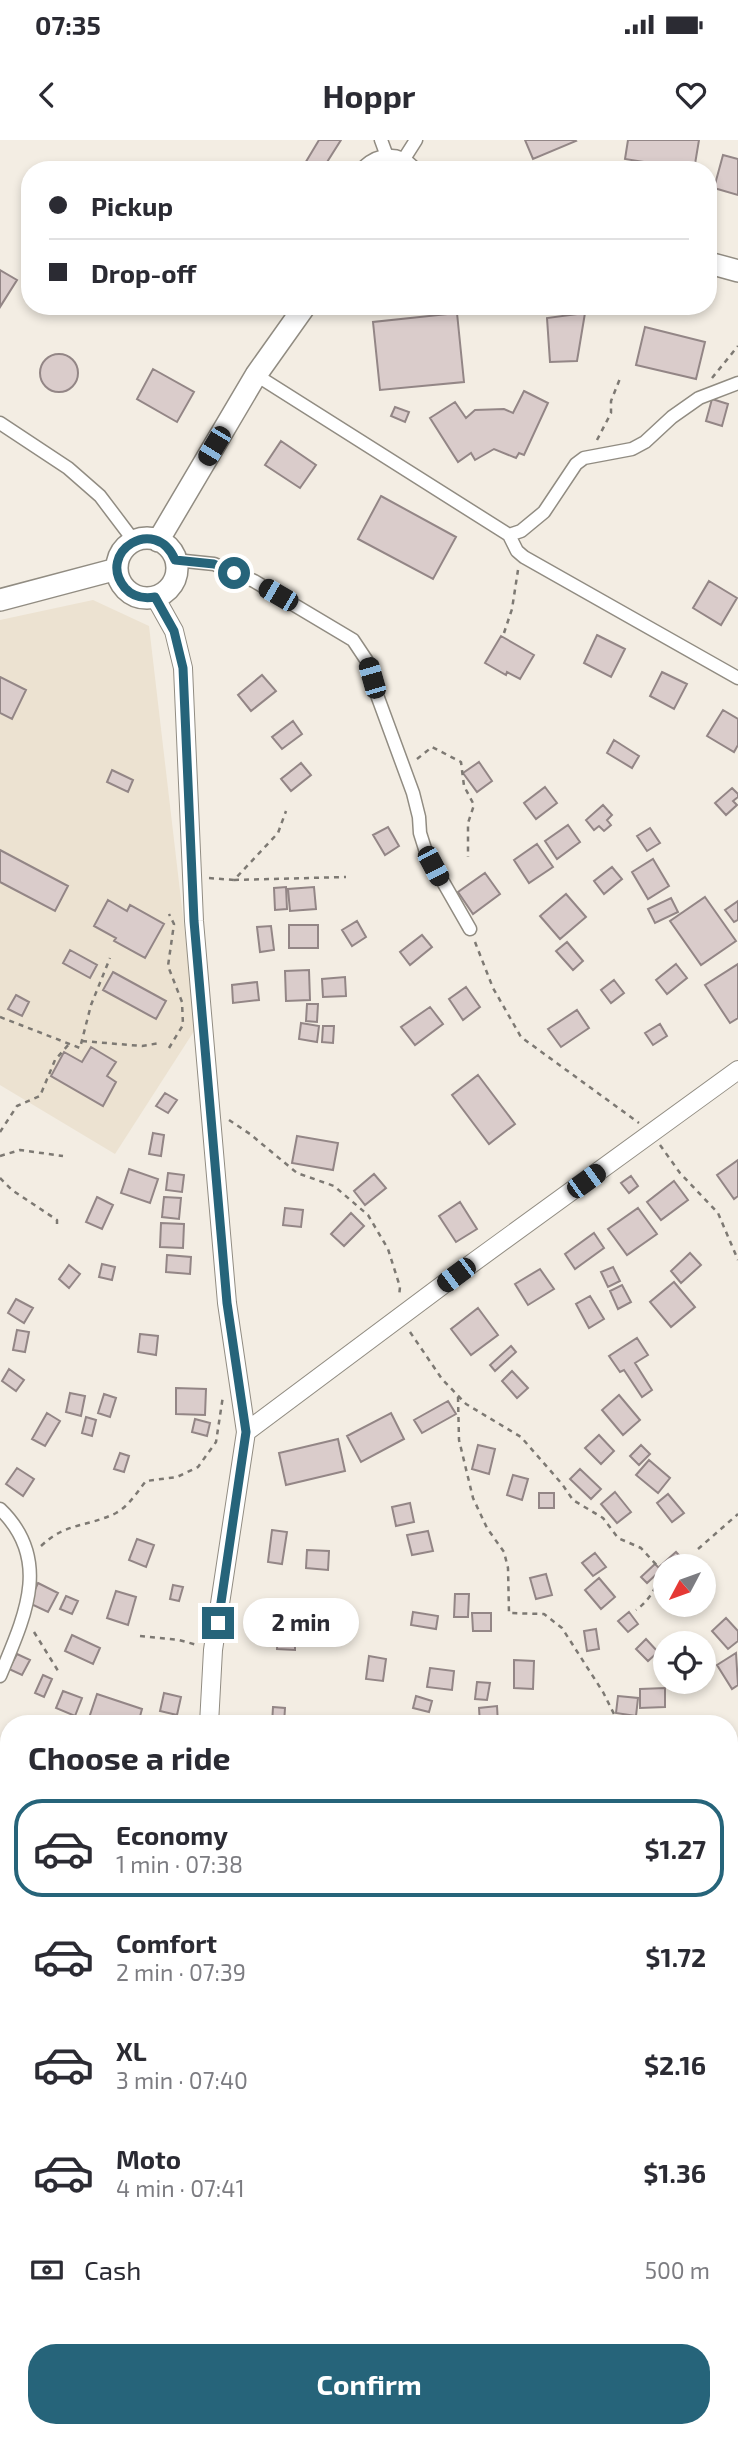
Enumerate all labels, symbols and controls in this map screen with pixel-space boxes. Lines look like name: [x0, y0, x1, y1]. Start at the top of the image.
text: 07:35: [35, 9, 101, 40]
icon: back: [28, 76, 66, 114]
text: Hoppr: [322, 76, 416, 114]
icon: heart: [672, 76, 710, 114]
text: Pickup: [91, 190, 173, 221]
text: Drop-off: [91, 257, 196, 288]
car: [195, 423, 234, 469]
route start: [218, 557, 250, 589]
car: [255, 575, 302, 615]
car: [357, 655, 388, 701]
car: [414, 843, 453, 889]
car: [563, 1160, 610, 1202]
car: [433, 1254, 480, 1296]
north arrow: [653, 1554, 716, 1617]
map controls: [653, 1554, 716, 1694]
callout: 2 min: [242, 1598, 358, 1648]
route end: [202, 1607, 234, 1639]
text: 2 min: [272, 1608, 330, 1636]
button: locate: [653, 1631, 716, 1694]
text: Choose a ride: [28, 1738, 231, 1776]
icon: car: [32, 1817, 95, 1880]
text: Economy: [116, 1819, 228, 1850]
text: $1.27: [645, 1833, 706, 1864]
text: 1 min · 07:38: [116, 1850, 243, 1878]
icon: car: [32, 1925, 95, 1988]
text: Comfort: [116, 1927, 217, 1958]
text: $1.72: [645, 1941, 706, 1972]
text: 2 min · 07:39: [116, 1958, 246, 1986]
icon: car: [32, 2033, 95, 2096]
text: XL: [116, 2035, 147, 2066]
text: $2.16: [644, 2049, 706, 2080]
text: 3 min · 07:40: [116, 2066, 248, 2094]
icon: car: [32, 2141, 95, 2204]
text: Moto: [116, 2143, 181, 2174]
text: $1.36: [643, 2157, 706, 2188]
text: 4 min · 07:41: [116, 2174, 245, 2202]
icon: cash: [28, 2251, 66, 2289]
text: Cash: [84, 2254, 141, 2285]
text: 500 m: [645, 2256, 710, 2284]
button: Confirm: [28, 2344, 710, 2424]

